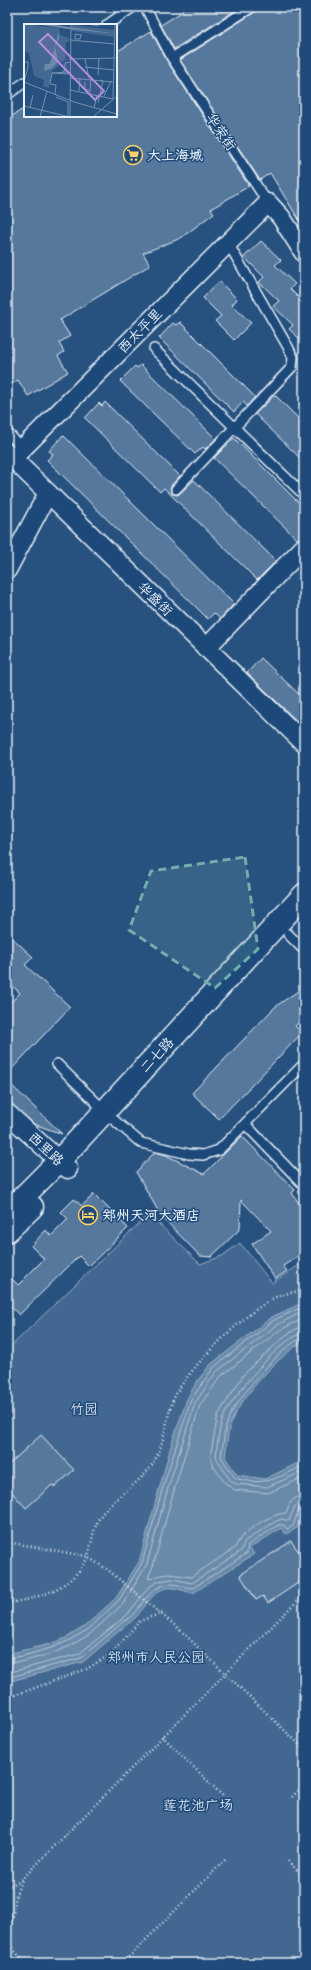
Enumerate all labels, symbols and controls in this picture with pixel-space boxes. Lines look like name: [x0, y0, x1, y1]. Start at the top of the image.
inset map: [24, 24, 117, 117]
street label: 华荣街: [202, 110, 240, 154]
supermarket icon: 大上海城: [122, 144, 144, 166]
place label: 大上海城: [147, 147, 203, 164]
street label: 西太平里: [114, 305, 166, 357]
street label: 华盛街: [134, 578, 176, 620]
street label: 二七路: [136, 1034, 178, 1076]
street label: 西里路: [25, 1128, 67, 1170]
hotel icon: 郑州天河大酒店: [77, 1204, 99, 1226]
place label: 郑州天河大酒店: [102, 1207, 200, 1224]
park label: 竹园: [70, 1401, 98, 1418]
park label: 郑州市人民公园: [107, 1649, 205, 1666]
park label: 莲花池广场: [163, 1797, 233, 1814]

